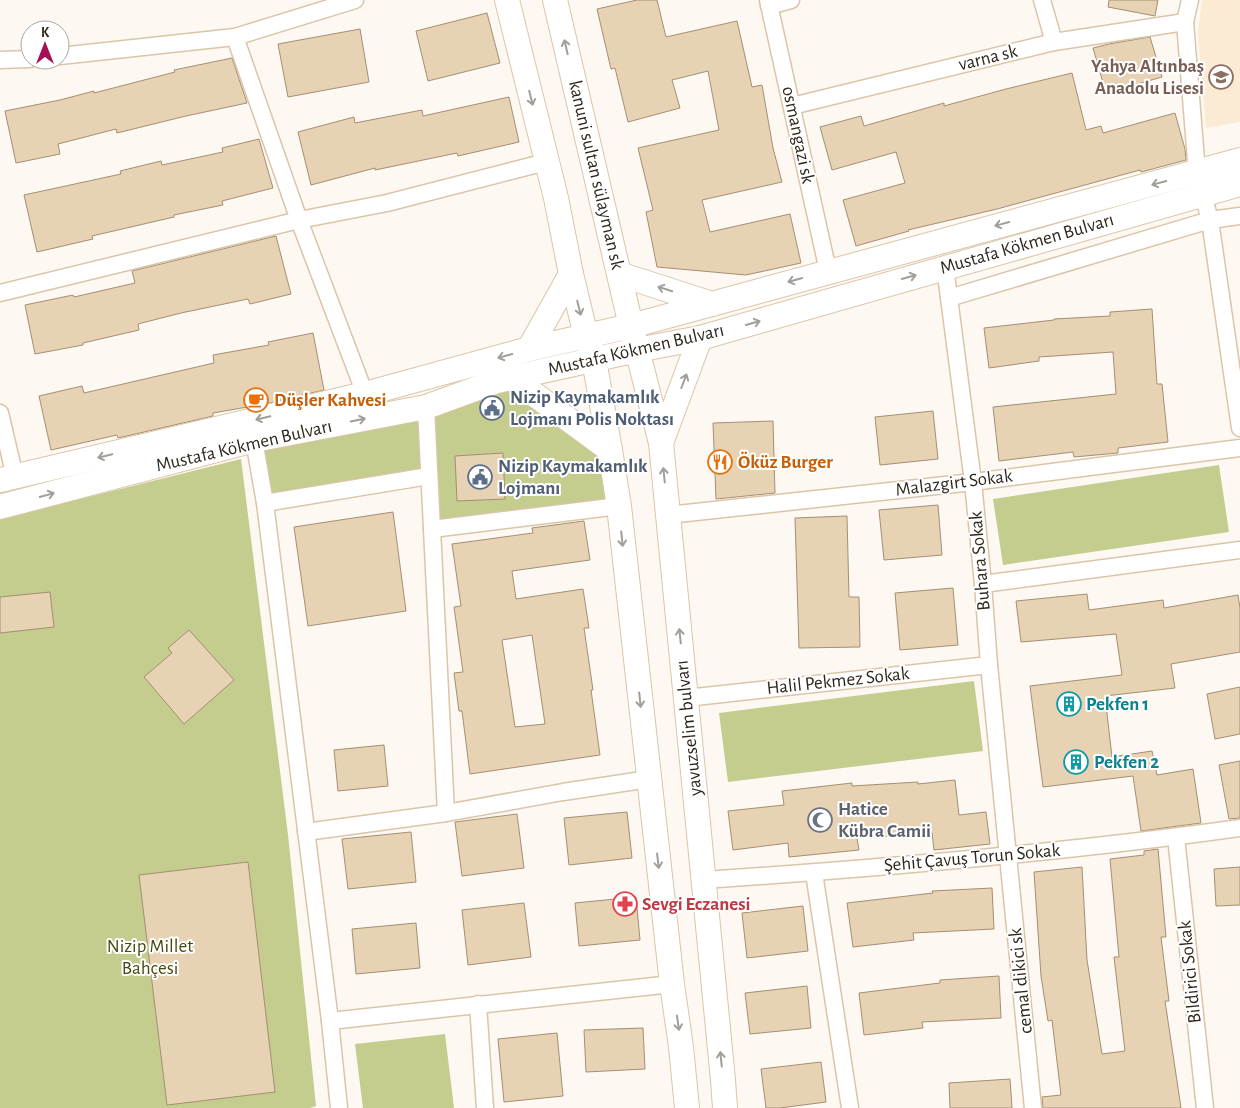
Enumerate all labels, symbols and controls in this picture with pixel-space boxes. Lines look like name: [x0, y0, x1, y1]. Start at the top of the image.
north arrow: [20, 20, 70, 70]
text: K: [41, 26, 50, 40]
one-way arrow: [561, 39, 570, 55]
street label: varna sk: [957, 41, 1020, 74]
place label: Yahya Altınbaş Anadolu Lisesi: [1091, 57, 1204, 98]
school or university icon: Yahya Altınbaş Anadolu Lisesi: [1208, 64, 1234, 90]
street label: kanuni sultan sülayman sk: [565, 79, 627, 272]
street label: osmangazi sk: [778, 85, 818, 186]
one-way arrow: [527, 90, 536, 106]
one-way arrow: [1152, 178, 1168, 188]
street label: Mustafa Kökmen Bulvarı: [938, 210, 1116, 278]
one-way arrow: [995, 220, 1011, 230]
one-way arrow: [901, 272, 917, 282]
one-way arrow: [787, 276, 803, 286]
one-way arrow: [658, 284, 674, 293]
one-way arrow: [575, 299, 585, 315]
one-way arrow: [745, 318, 761, 327]
street label: Mustafa Kökmen Bulvarı: [546, 321, 726, 379]
one-way arrow: [497, 351, 513, 361]
one-way arrow: [680, 374, 689, 389]
cafe icon: Düşler Kahvesi: [243, 387, 269, 413]
place label: Nizip Kaymakamlık Lojmanı Polis Noktası: [510, 388, 674, 429]
place label: Düşler Kahvesi: [274, 391, 386, 410]
public building icon: Nizip Kaymakamlık Lojmanı Polis Noktası: [479, 395, 505, 421]
one-way arrow: [255, 414, 271, 423]
one-way arrow: [350, 415, 366, 425]
street label: Mustafa Kökmen Bulvarı: [154, 417, 334, 475]
restaurant icon: Öküz Burger: [707, 449, 733, 475]
place label: Öküz Burger: [738, 451, 833, 472]
one-way arrow: [97, 452, 113, 461]
place label: Nizip Kaymakamlık Lojmanı: [498, 457, 648, 498]
public building icon: Nizip Kaymakamlık Lojmanı: [467, 464, 493, 490]
street label: Malazgirt Sokak: [894, 466, 1014, 500]
one-way arrow: [659, 467, 669, 483]
one-way arrow: [39, 490, 55, 499]
street label: Buhara Sokak: [966, 510, 994, 612]
one-way arrow: [617, 530, 627, 546]
one-way arrow: [675, 629, 685, 645]
street label: yavuzselim bulvarı: [672, 659, 706, 798]
street label: Halil Pekmez Sokak: [766, 664, 911, 698]
building icon: Pekfen 1: [1056, 691, 1082, 717]
one-way arrow: [635, 692, 645, 708]
place label: Pekfen 1: [1086, 695, 1149, 714]
building icon: Pekfen 2: [1063, 749, 1089, 775]
place label: Pekfen 2: [1094, 753, 1159, 772]
place label: Hatice Kübra Camii: [838, 800, 931, 841]
mosque icon: Hatice Kübra Camii: [807, 807, 833, 833]
street label: Şehit Çavuş Torun Sokak: [883, 841, 1061, 875]
one-way arrow: [653, 853, 663, 869]
pharmacy icon: Sevgi Eczanesi: [612, 891, 638, 917]
place label: Sevgi Eczanesi: [642, 895, 751, 914]
street label: Bildirici Sokak: [1175, 919, 1205, 1024]
street label: cemal dikici sk: [1006, 927, 1036, 1035]
park label: Nizip Millet Bahçesi: [107, 937, 193, 978]
one-way arrow: [673, 1014, 683, 1030]
one-way arrow: [716, 1052, 726, 1068]

